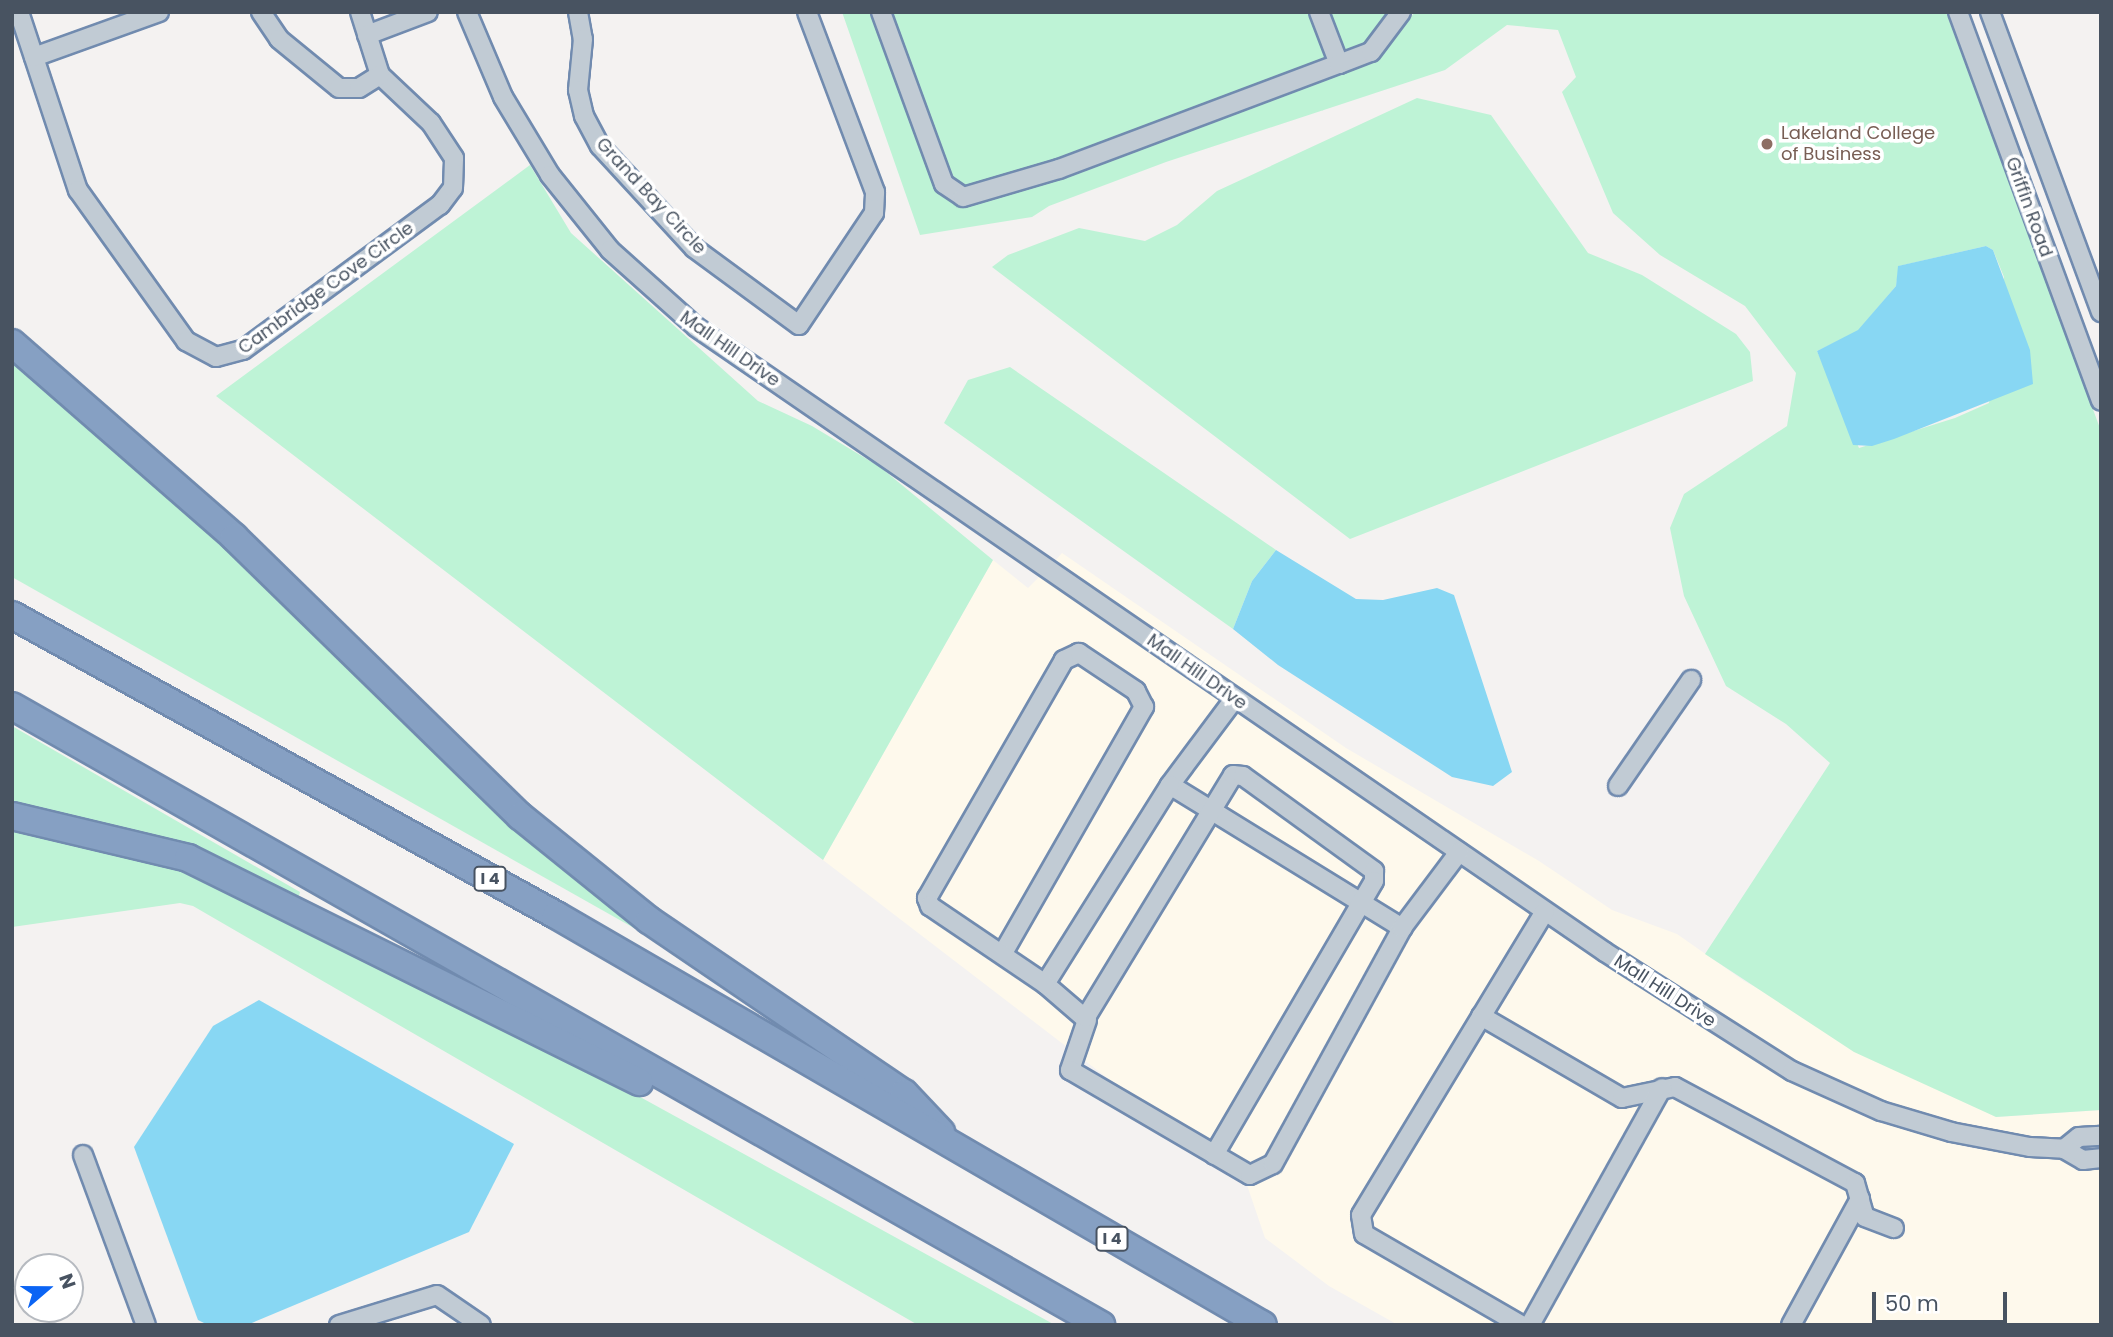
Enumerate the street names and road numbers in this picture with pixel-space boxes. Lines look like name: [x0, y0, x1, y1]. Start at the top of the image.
street label: Grand Bay Circle: [592, 133, 710, 259]
street label: Griffin Road: [2001, 154, 2057, 260]
street label: Cambridge Cove Circle: [234, 217, 418, 359]
street label: Mall Hill Drive: [676, 307, 784, 391]
street label: Mall Hill Drive: [1143, 630, 1251, 714]
road number: I 4: [472, 866, 508, 892]
street label: Mall Hill Drive: [1610, 950, 1720, 1032]
road number: I 4: [1094, 1226, 1130, 1252]

